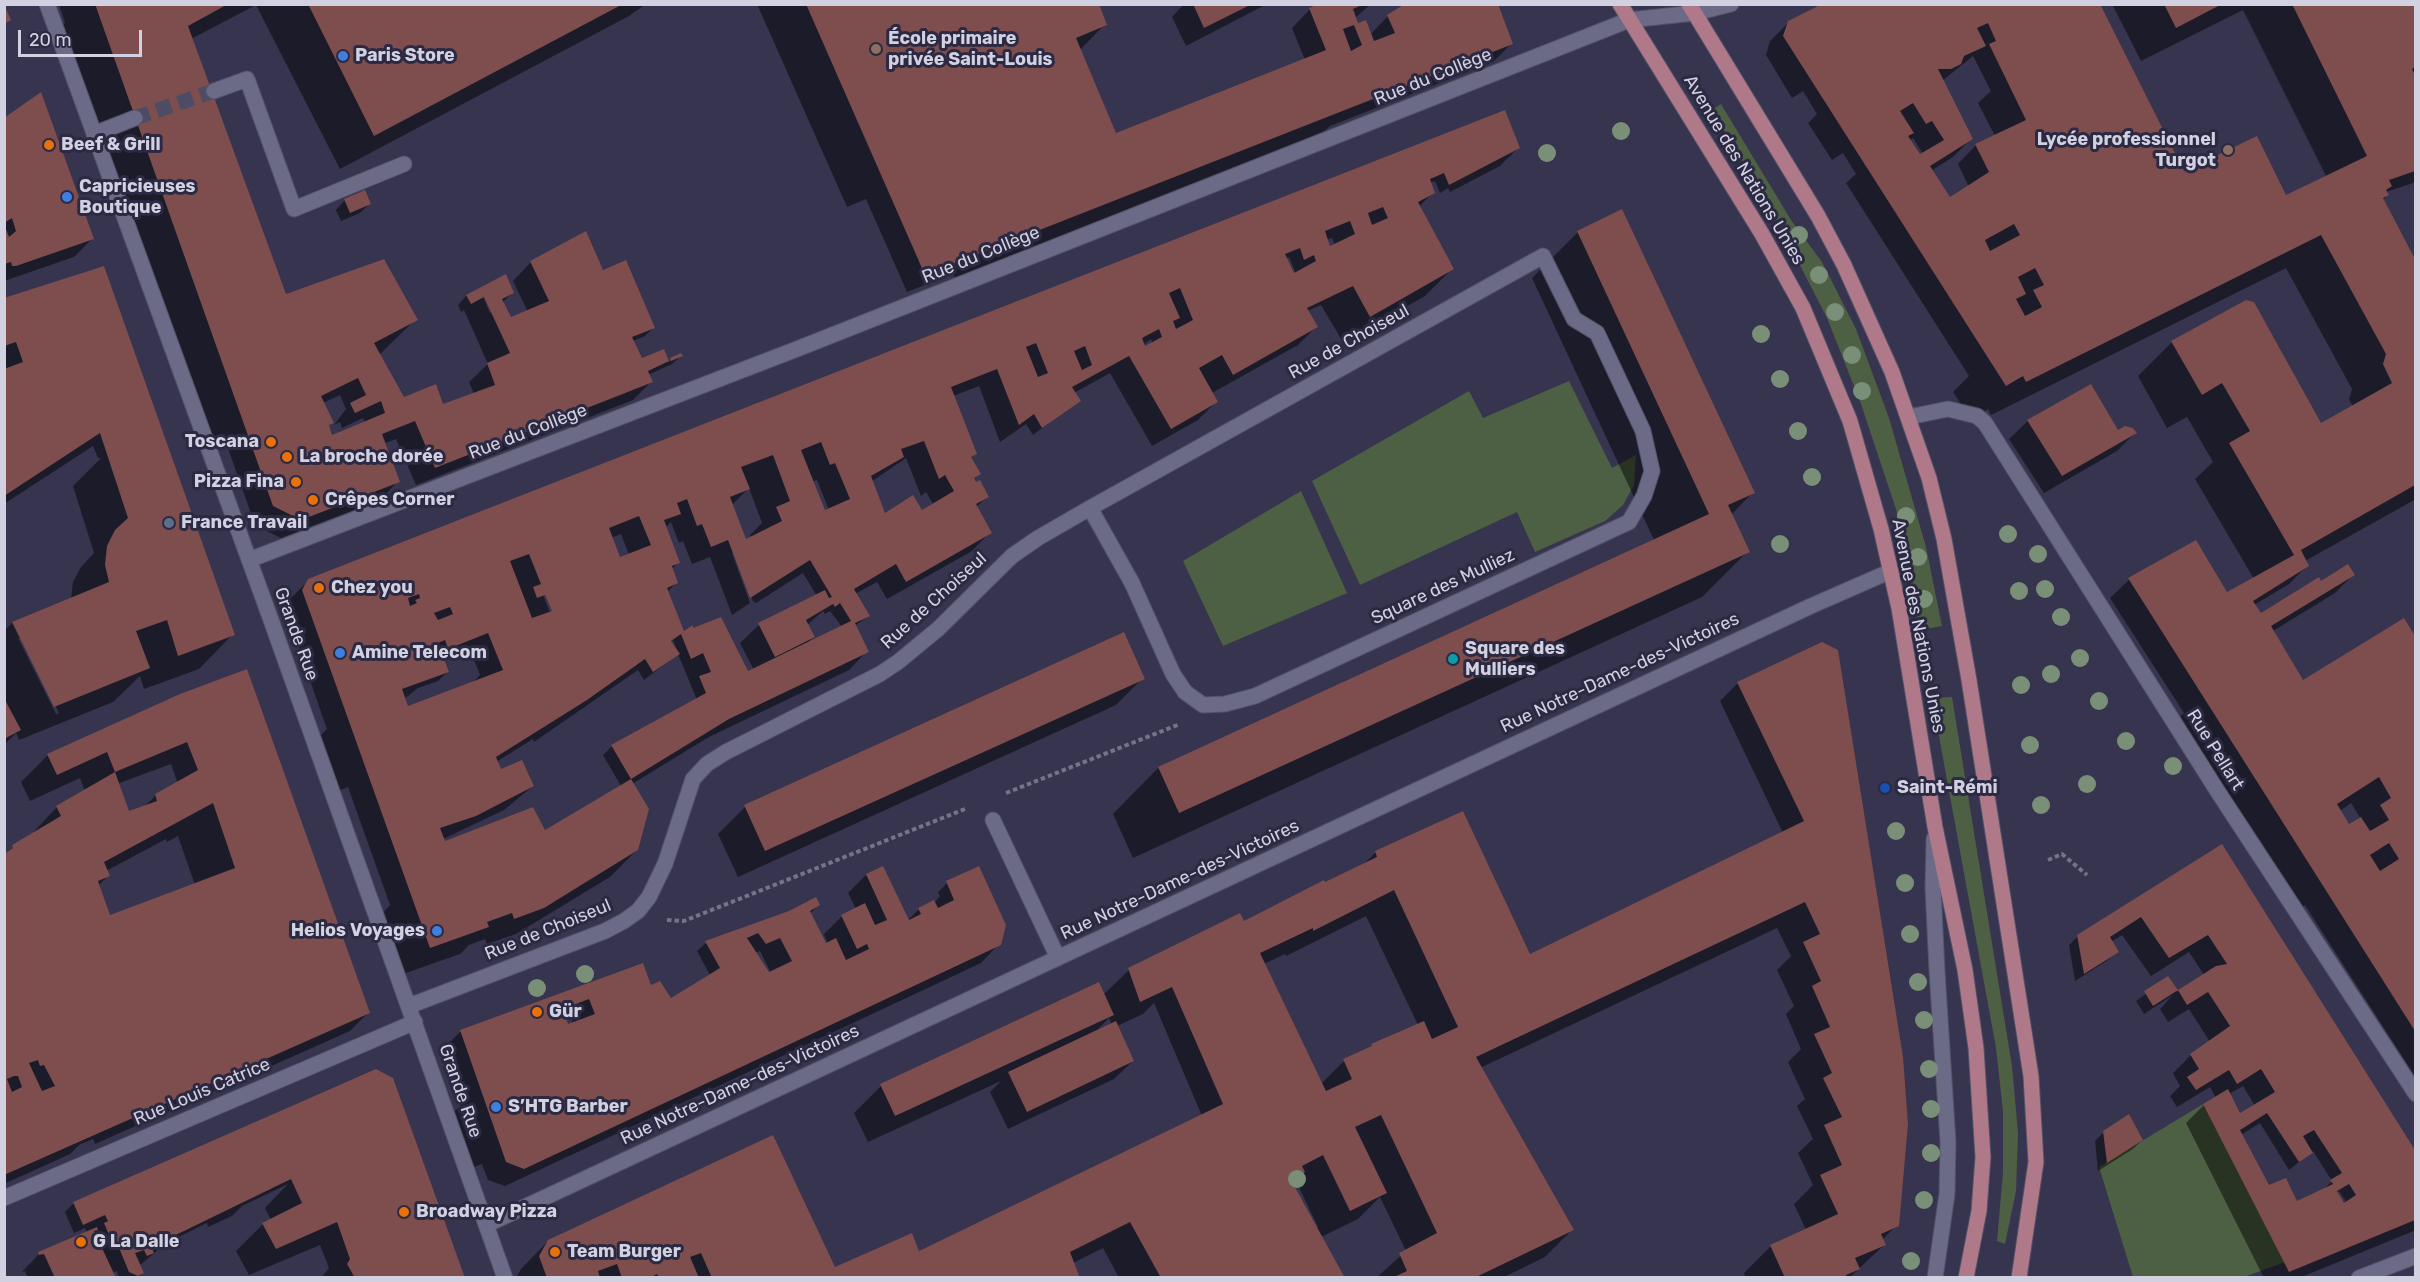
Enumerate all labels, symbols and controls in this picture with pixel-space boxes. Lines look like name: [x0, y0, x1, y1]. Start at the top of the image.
scale bar: [21, 18, 146, 56]
place label: École primaire privée Saint-Louis: [888, 28, 1053, 70]
text: 20 m: [29, 29, 71, 51]
marker: École primaire privée Saint-Louis: [869, 42, 883, 56]
street label: Rue du Collège: [1371, 44, 1495, 110]
place label: Paris Store: [355, 45, 455, 67]
marker: Paris Store: [336, 49, 350, 63]
street label: Avenue des Nations Unies: [1679, 71, 1809, 269]
place label: Lycée professionnel Turgot: [2037, 129, 2216, 172]
place label: Beef & Grill: [61, 134, 161, 156]
marker: Beef & Grill: [42, 138, 56, 152]
marker: Lycée professionnel Turgot: [2221, 143, 2235, 157]
place label: Capricieuses Boutique: [79, 176, 196, 219]
marker: Capricieuses Boutique: [60, 190, 74, 204]
street label: Rue du Collège: [919, 222, 1043, 288]
street label: Rue de Choiseul: [1285, 300, 1413, 384]
street label: Rue du Collège: [466, 400, 590, 464]
place label: Toscana: [185, 431, 259, 453]
marker: Toscana: [264, 435, 278, 449]
place label: La broche dorée: [299, 446, 443, 468]
marker: La broche dorée: [280, 450, 294, 464]
place label: Pizza Fina: [194, 471, 284, 493]
marker: Pizza Fina: [289, 475, 303, 489]
place label: Crêpes Corner: [325, 489, 455, 511]
marker: Crêpes Corner: [306, 493, 320, 507]
place label: France Travail: [181, 512, 307, 534]
marker: France Travail: [162, 516, 176, 530]
street label: Avenue des Nations Unies: [1887, 517, 1949, 735]
street label: Square des Mulliez: [1368, 544, 1518, 630]
street label: Rue de Choiseul: [877, 548, 991, 654]
place label: Chez you: [331, 577, 413, 599]
marker: Chez you: [312, 581, 326, 595]
street label: Grande Rue: [269, 584, 323, 684]
street label: Rue Notre-Dame-des-Victoires: [1497, 608, 1743, 738]
place label: Square des Mulliers: [1465, 638, 1565, 680]
place label: Amine Telecom: [352, 642, 487, 664]
marker: Amine Telecom: [333, 646, 347, 660]
marker: Square des Mulliers: [1446, 652, 1460, 666]
street label: Rue Pellart: [2182, 706, 2248, 794]
place label: Saint-Rémi: [1897, 777, 1998, 799]
marker: Saint-Rémi: [1878, 781, 1892, 795]
street label: Rue Notre-Dame-des-Victoires: [1057, 815, 1303, 945]
street label: Rue de Choiseul: [482, 895, 614, 965]
place label: Helios Voyages: [291, 920, 425, 942]
marker: Helios Voyages: [430, 924, 444, 938]
place label: Gür: [549, 1001, 582, 1023]
marker: Gür: [530, 1005, 544, 1019]
street label: Rue Notre-Dame-des-Victoires: [617, 1020, 863, 1150]
street label: Grande Rue: [434, 1041, 486, 1141]
street label: Rue Louis Catrice: [130, 1053, 274, 1131]
place label: S’HTG Barber: [508, 1096, 628, 1118]
marker: S’HTG Barber: [489, 1100, 503, 1114]
place label: Broadway Pizza: [416, 1201, 557, 1223]
marker: Broadway Pizza: [397, 1205, 411, 1219]
place label: G La Dalle: [93, 1231, 179, 1253]
marker: G La Dalle: [74, 1235, 88, 1249]
place label: Team Burger: [567, 1241, 681, 1263]
marker: Team Burger: [548, 1245, 562, 1259]

